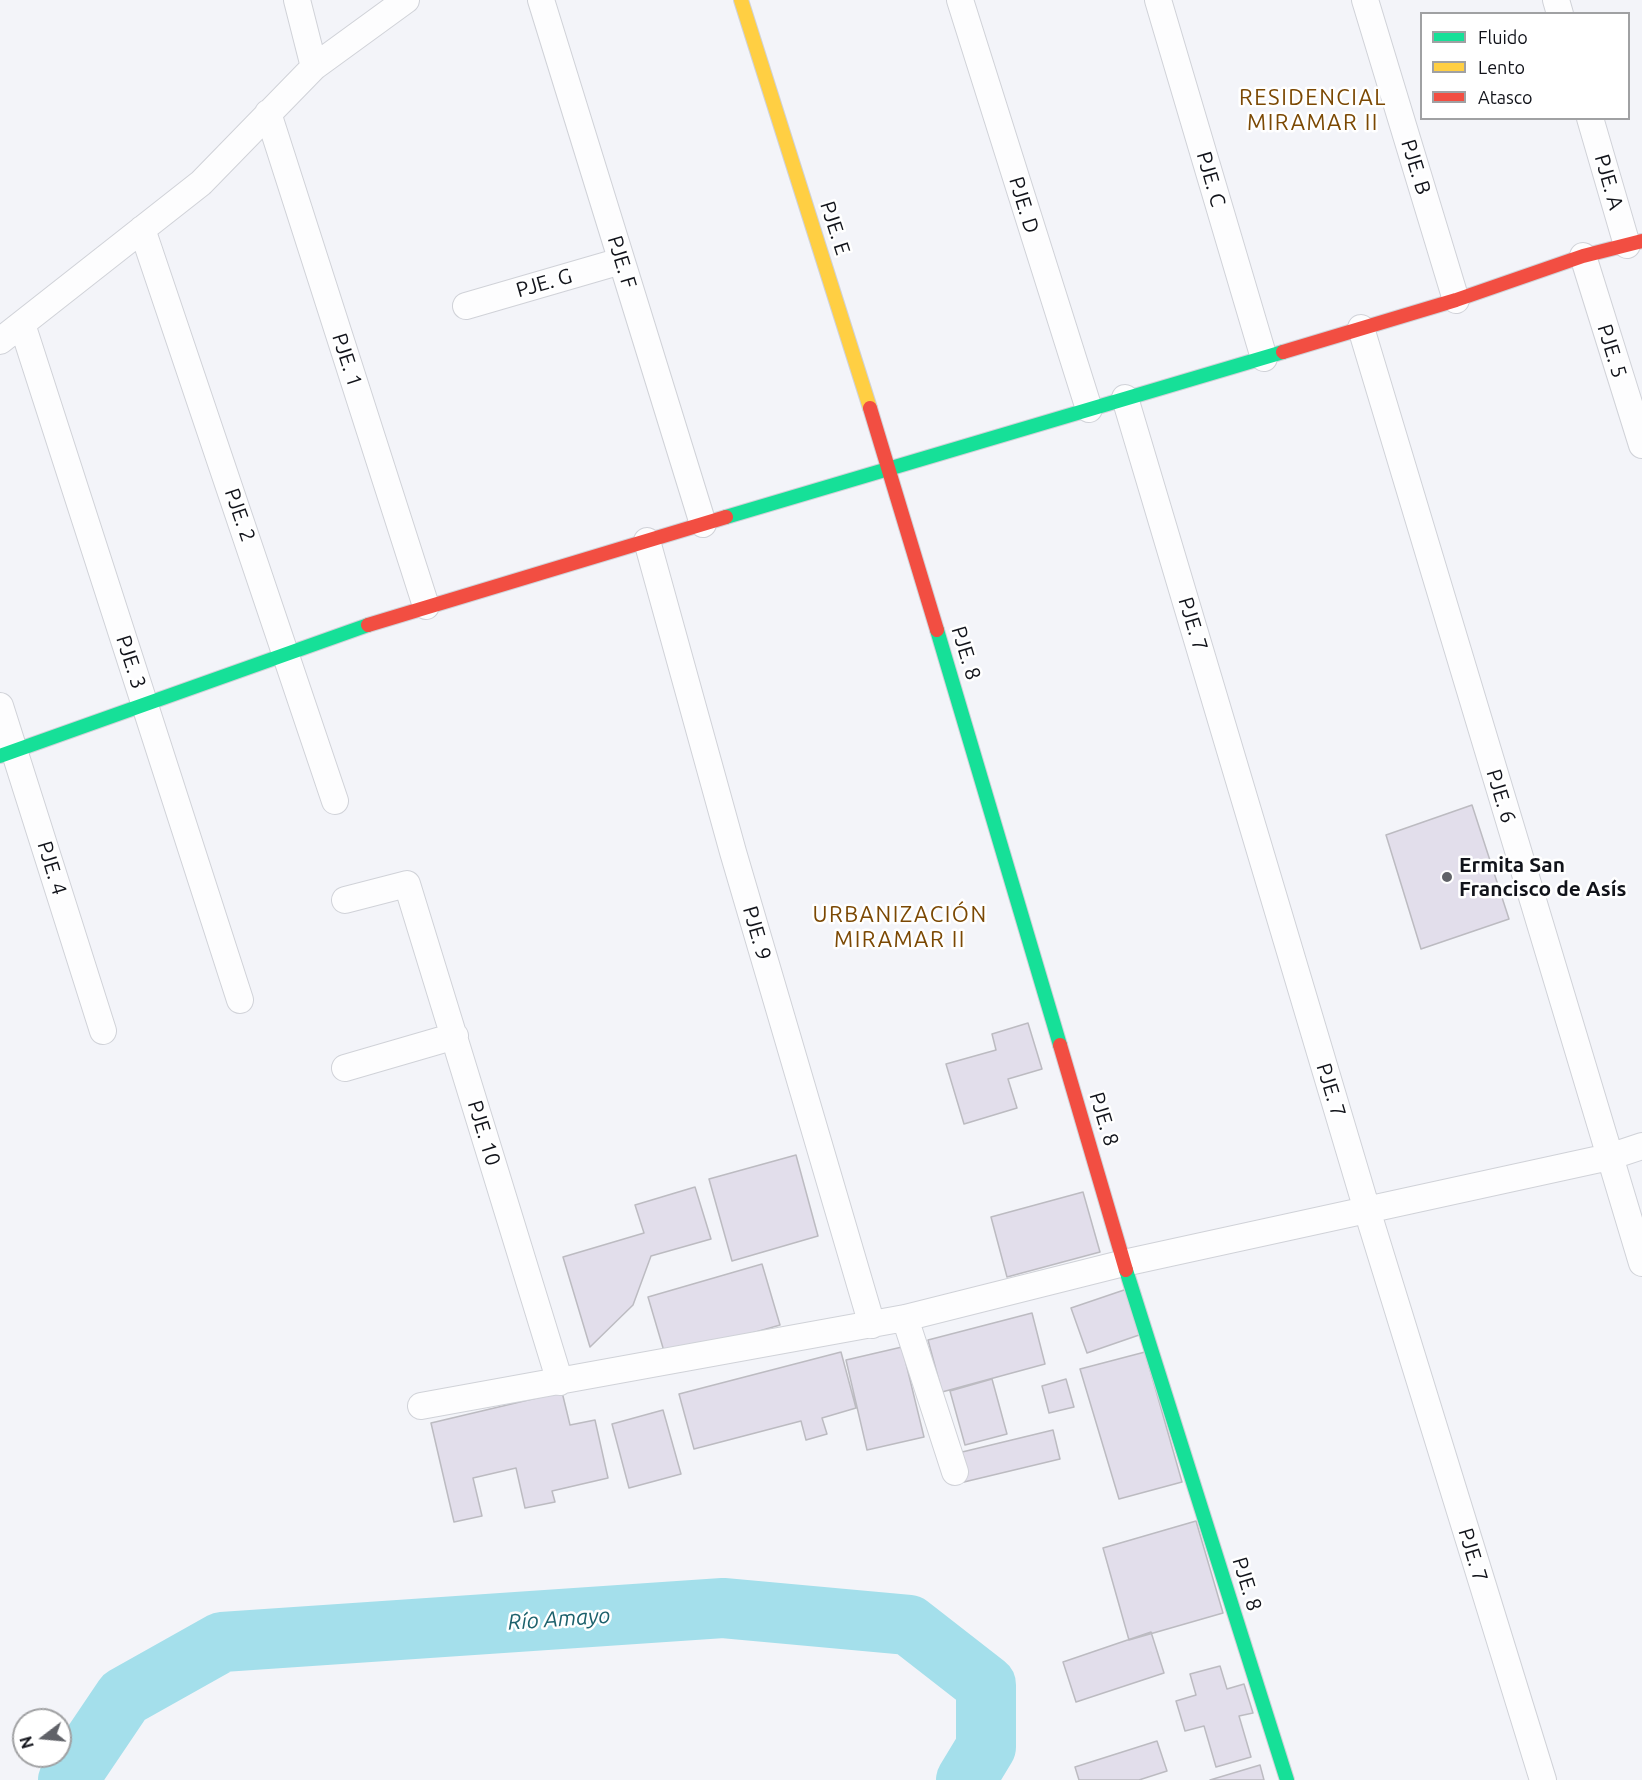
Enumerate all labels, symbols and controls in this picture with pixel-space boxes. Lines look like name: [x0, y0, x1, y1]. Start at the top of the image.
legend: [1420, 12, 1630, 120]
text: Fluido: [1478, 27, 1528, 47]
text: Lento: [1478, 57, 1525, 77]
district label: RESIDENCIAL MIRAMAR II: [1239, 85, 1387, 136]
text: Atasco: [1478, 87, 1533, 107]
street label: PJE. B: [1396, 136, 1436, 198]
street label: PJE. C: [1191, 149, 1231, 209]
street label: PJE. A: [1589, 151, 1629, 213]
street label: PJE. D: [1003, 174, 1045, 236]
street label: PJE. E: [815, 198, 855, 258]
street label: PJE. F: [602, 232, 642, 292]
street label: PJE. G: [513, 263, 575, 303]
street label: PJE. 5: [1592, 321, 1632, 381]
street label: PJE. 1: [327, 330, 367, 390]
street label: PJE. 2: [219, 485, 261, 545]
street label: PJE. 7: [1173, 594, 1213, 654]
street label: PJE. 8: [946, 623, 986, 683]
street label: PJE. 3: [111, 632, 151, 692]
street label: PJE. 6: [1481, 766, 1521, 826]
street label: PJE. 4: [32, 838, 72, 898]
place label: Ermita San Francisco de Asís: [1459, 852, 1626, 902]
marker: Ermita San Francisco de Asís: [1440, 870, 1454, 884]
district label: URBANIZACIÓN MIRAMAR II: [812, 902, 988, 954]
street label: PJE. 9: [737, 903, 777, 963]
street label: PJE. 7: [1311, 1060, 1351, 1120]
street label: PJE. 8: [1084, 1089, 1124, 1149]
street label: PJE. 10: [462, 1097, 506, 1169]
street label: PJE. 7: [1453, 1525, 1493, 1585]
street label: PJE. 8: [1227, 1554, 1267, 1614]
water label: Río Amayo: [507, 1602, 611, 1636]
north arrow: [12, 1708, 72, 1768]
text: N: [16, 1734, 37, 1751]

